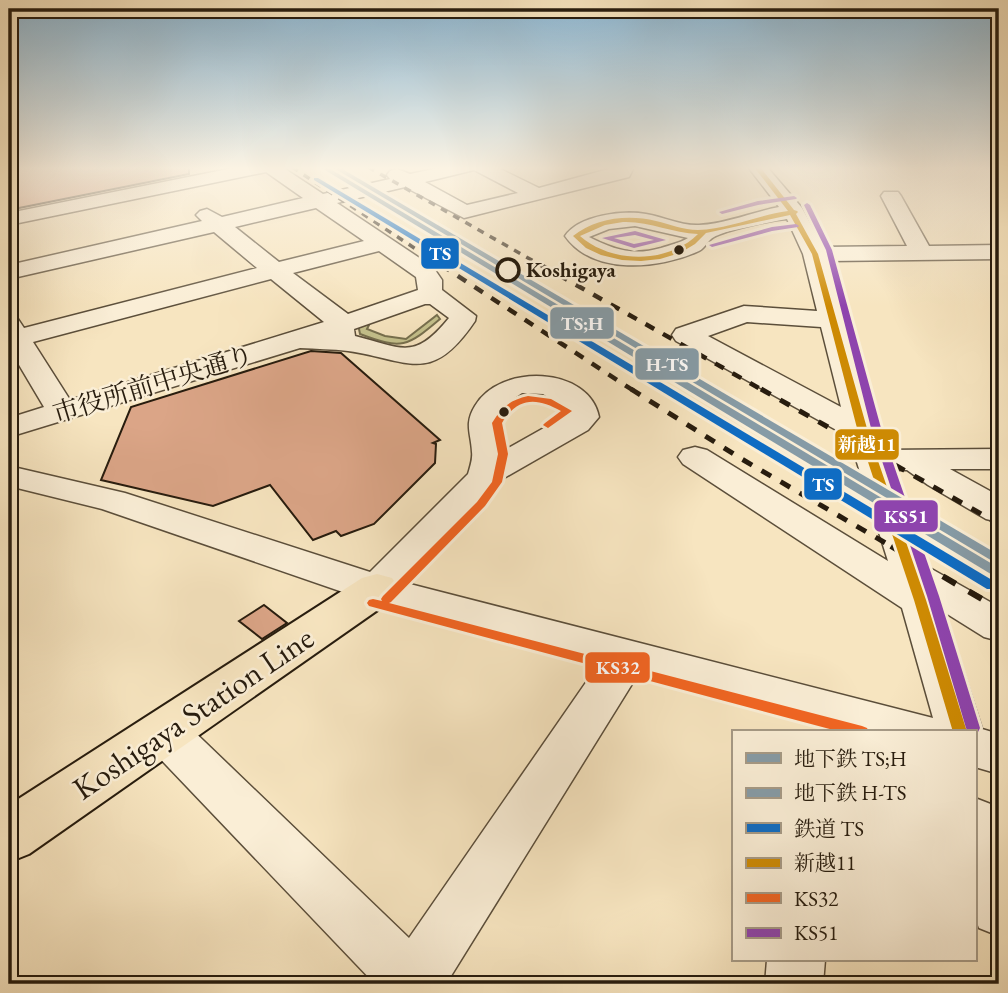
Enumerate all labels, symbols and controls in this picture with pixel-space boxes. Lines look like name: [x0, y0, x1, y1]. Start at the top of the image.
line badge: TS: [420, 237, 460, 270]
text: TS: [429, 241, 451, 266]
unlabelled marker: [672, 243, 686, 257]
place label: Koshigaya: [526, 256, 616, 283]
marker: Koshigaya: [496, 258, 520, 282]
line badge: TS;H: [549, 306, 615, 340]
text: TS;H: [561, 311, 603, 336]
street label: 市役所前中央通り: [49, 337, 257, 431]
line badge: H-TS: [634, 347, 700, 381]
text: H-TS: [646, 352, 688, 377]
unlabelled marker: [497, 405, 511, 419]
line badge: 新越11: [834, 428, 900, 461]
text: 新越11: [838, 432, 896, 457]
line badge: TS: [803, 467, 843, 501]
text: TS: [812, 472, 834, 497]
line badge: KS51: [873, 499, 939, 533]
text: KS51: [884, 504, 928, 529]
street label: Koshigaya Station Line: [64, 617, 322, 809]
line badge: KS32: [584, 651, 651, 684]
text: KS32: [596, 655, 640, 680]
legend: [732, 730, 976, 962]
text: 地下鉄 TS;H: [794, 745, 907, 772]
text: 地下鉄 H-TS: [794, 779, 907, 806]
text: 鉄道 TS: [794, 815, 864, 842]
text: 新越11: [794, 849, 856, 876]
text: KS32: [794, 885, 838, 912]
text: KS51: [794, 919, 838, 946]

